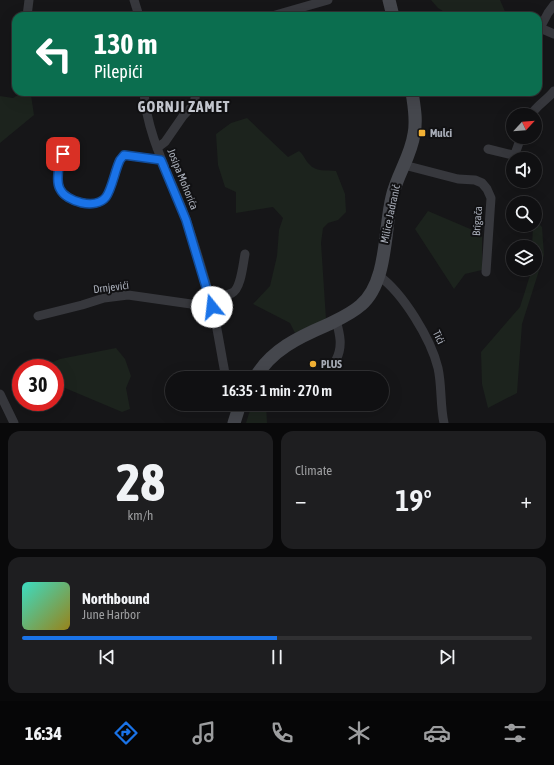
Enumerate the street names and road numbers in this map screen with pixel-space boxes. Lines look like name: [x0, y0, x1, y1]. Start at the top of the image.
street label: Josipa Mohorića: [165, 147, 201, 211]
street label: Milice Jadranić: [378, 183, 402, 245]
street label: Brigača: [470, 206, 484, 236]
street label: Drnjevići: [92, 279, 130, 295]
street label: Tići: [431, 328, 447, 346]

